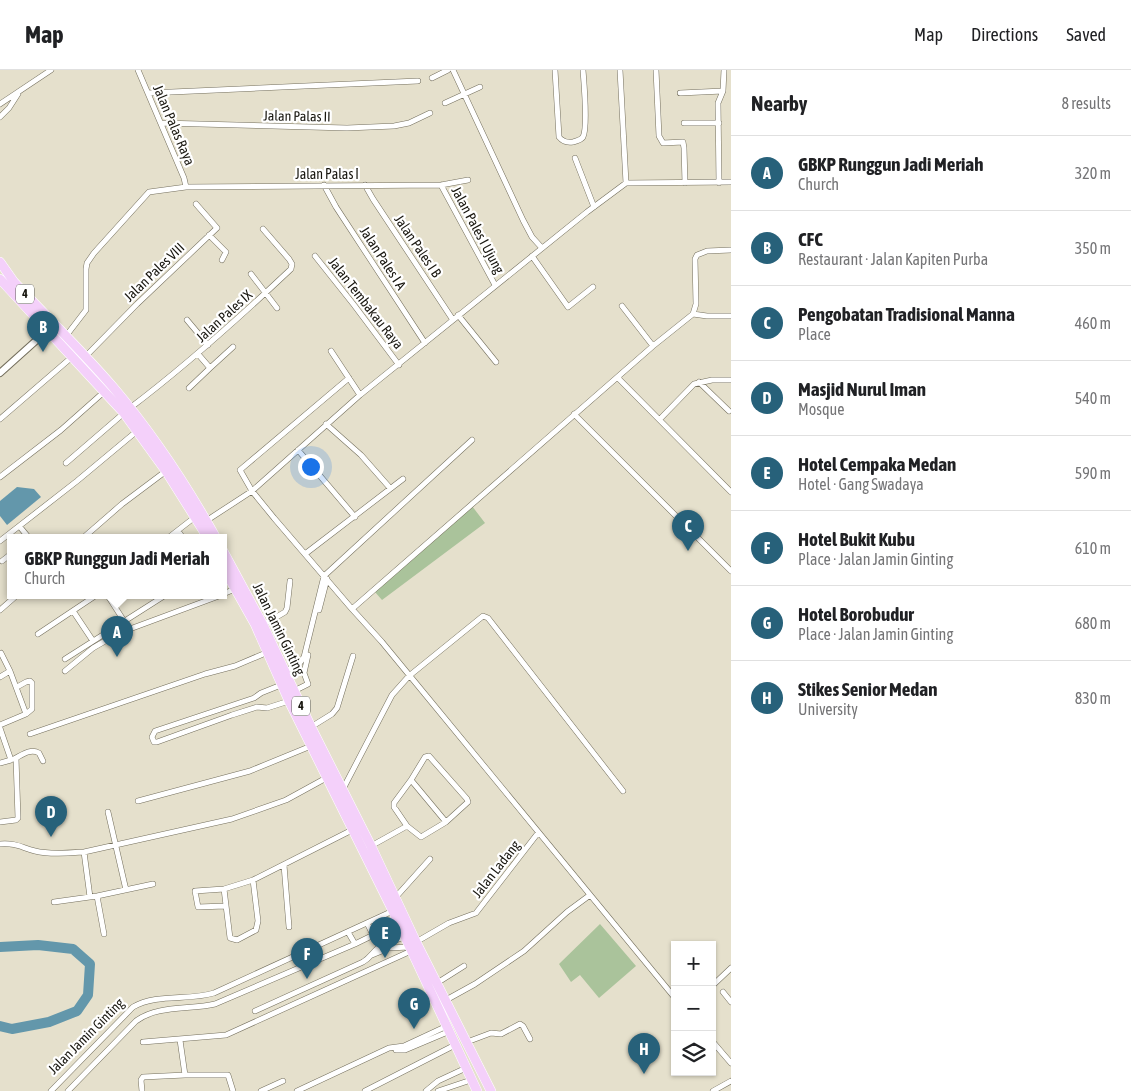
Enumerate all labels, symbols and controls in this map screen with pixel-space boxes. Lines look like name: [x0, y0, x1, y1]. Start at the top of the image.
text: Map: [25, 21, 64, 48]
text: Map: [914, 24, 943, 45]
text: Directions: [971, 24, 1038, 45]
text: Saved: [1066, 24, 1106, 45]
street label: Jalan Palas Raya: [150, 82, 198, 168]
text: Nearby: [751, 91, 807, 115]
text: 8 results: [1061, 94, 1111, 112]
street label: Jalan Palas II: [263, 107, 331, 125]
text: GBKP Runggun Jadi Meriah: [798, 153, 983, 175]
text: A: [763, 164, 771, 182]
text: 320 m: [1075, 164, 1111, 182]
street label: Jalan Palas I: [295, 166, 359, 182]
text: Church: [798, 175, 839, 193]
street label: Jalan Pales I Ujung: [448, 184, 508, 276]
street label: Jalan Pales I B: [391, 212, 445, 281]
street label: Jalan Pales I A: [357, 223, 409, 293]
text: CFC: [798, 228, 823, 250]
street label: Jalan Pales VIII: [121, 239, 187, 305]
text: B: [763, 239, 771, 257]
text: 350 m: [1075, 239, 1111, 257]
text: Restaurant · Jalan Kapiten Purba: [798, 250, 988, 268]
street label: Jalan Tembakau Raya: [325, 254, 407, 352]
road number: 4: [16, 284, 34, 303]
street label: Jalan Pales IX: [193, 286, 256, 345]
text: Pengobatan Tradisional Manna: [798, 303, 1015, 325]
pin: B: [27, 311, 59, 352]
text: C: [763, 314, 771, 332]
text: 460 m: [1075, 314, 1111, 332]
text: Place: [798, 325, 831, 343]
text: Masjid Nurul Iman: [798, 378, 926, 400]
text: D: [763, 389, 771, 407]
text: 540 m: [1075, 389, 1111, 407]
text: Mosque: [798, 400, 844, 418]
text: Hotel Cempaka Medan: [798, 453, 956, 475]
your location: [298, 454, 324, 480]
text: E: [764, 464, 770, 482]
text: 590 m: [1075, 464, 1111, 482]
text: Hotel · Gang Swadaya: [798, 475, 924, 493]
pin: C: [672, 510, 704, 551]
text: Hotel Bukit Kubu: [798, 528, 915, 550]
popup: [7, 534, 227, 599]
text: F: [764, 539, 770, 557]
text: 610 m: [1075, 539, 1111, 557]
text: GBKP Runggun Jadi Meriah: [24, 547, 210, 569]
text: Place · Jalan Jamin Ginting: [798, 550, 953, 568]
text: Church: [24, 569, 65, 587]
street label: Jalan Jamin Ginting: [250, 580, 308, 678]
text: Hotel Borobudur: [798, 603, 914, 625]
text: G: [763, 614, 771, 632]
text: 680 m: [1075, 614, 1111, 632]
pin: A: [101, 616, 133, 657]
text: Place · Jalan Jamin Ginting: [798, 625, 953, 643]
text: Stikes Senior Medan: [798, 678, 937, 700]
text: H: [762, 689, 772, 707]
text: 830 m: [1075, 689, 1111, 707]
road number: 4: [292, 696, 310, 716]
text: University: [798, 700, 858, 718]
pin: D: [35, 796, 67, 837]
street label: Jalan Ladang: [469, 837, 523, 901]
pin: E: [369, 917, 401, 958]
pin: F: [291, 938, 323, 979]
map controls: [671, 941, 716, 1076]
button: +: [671, 941, 716, 986]
button: −: [671, 986, 716, 1031]
pin: G: [398, 988, 430, 1029]
street label: Jalan Jamin Ginting: [45, 995, 127, 1077]
button: layers: [671, 1031, 716, 1076]
pin: H: [628, 1033, 660, 1074]

